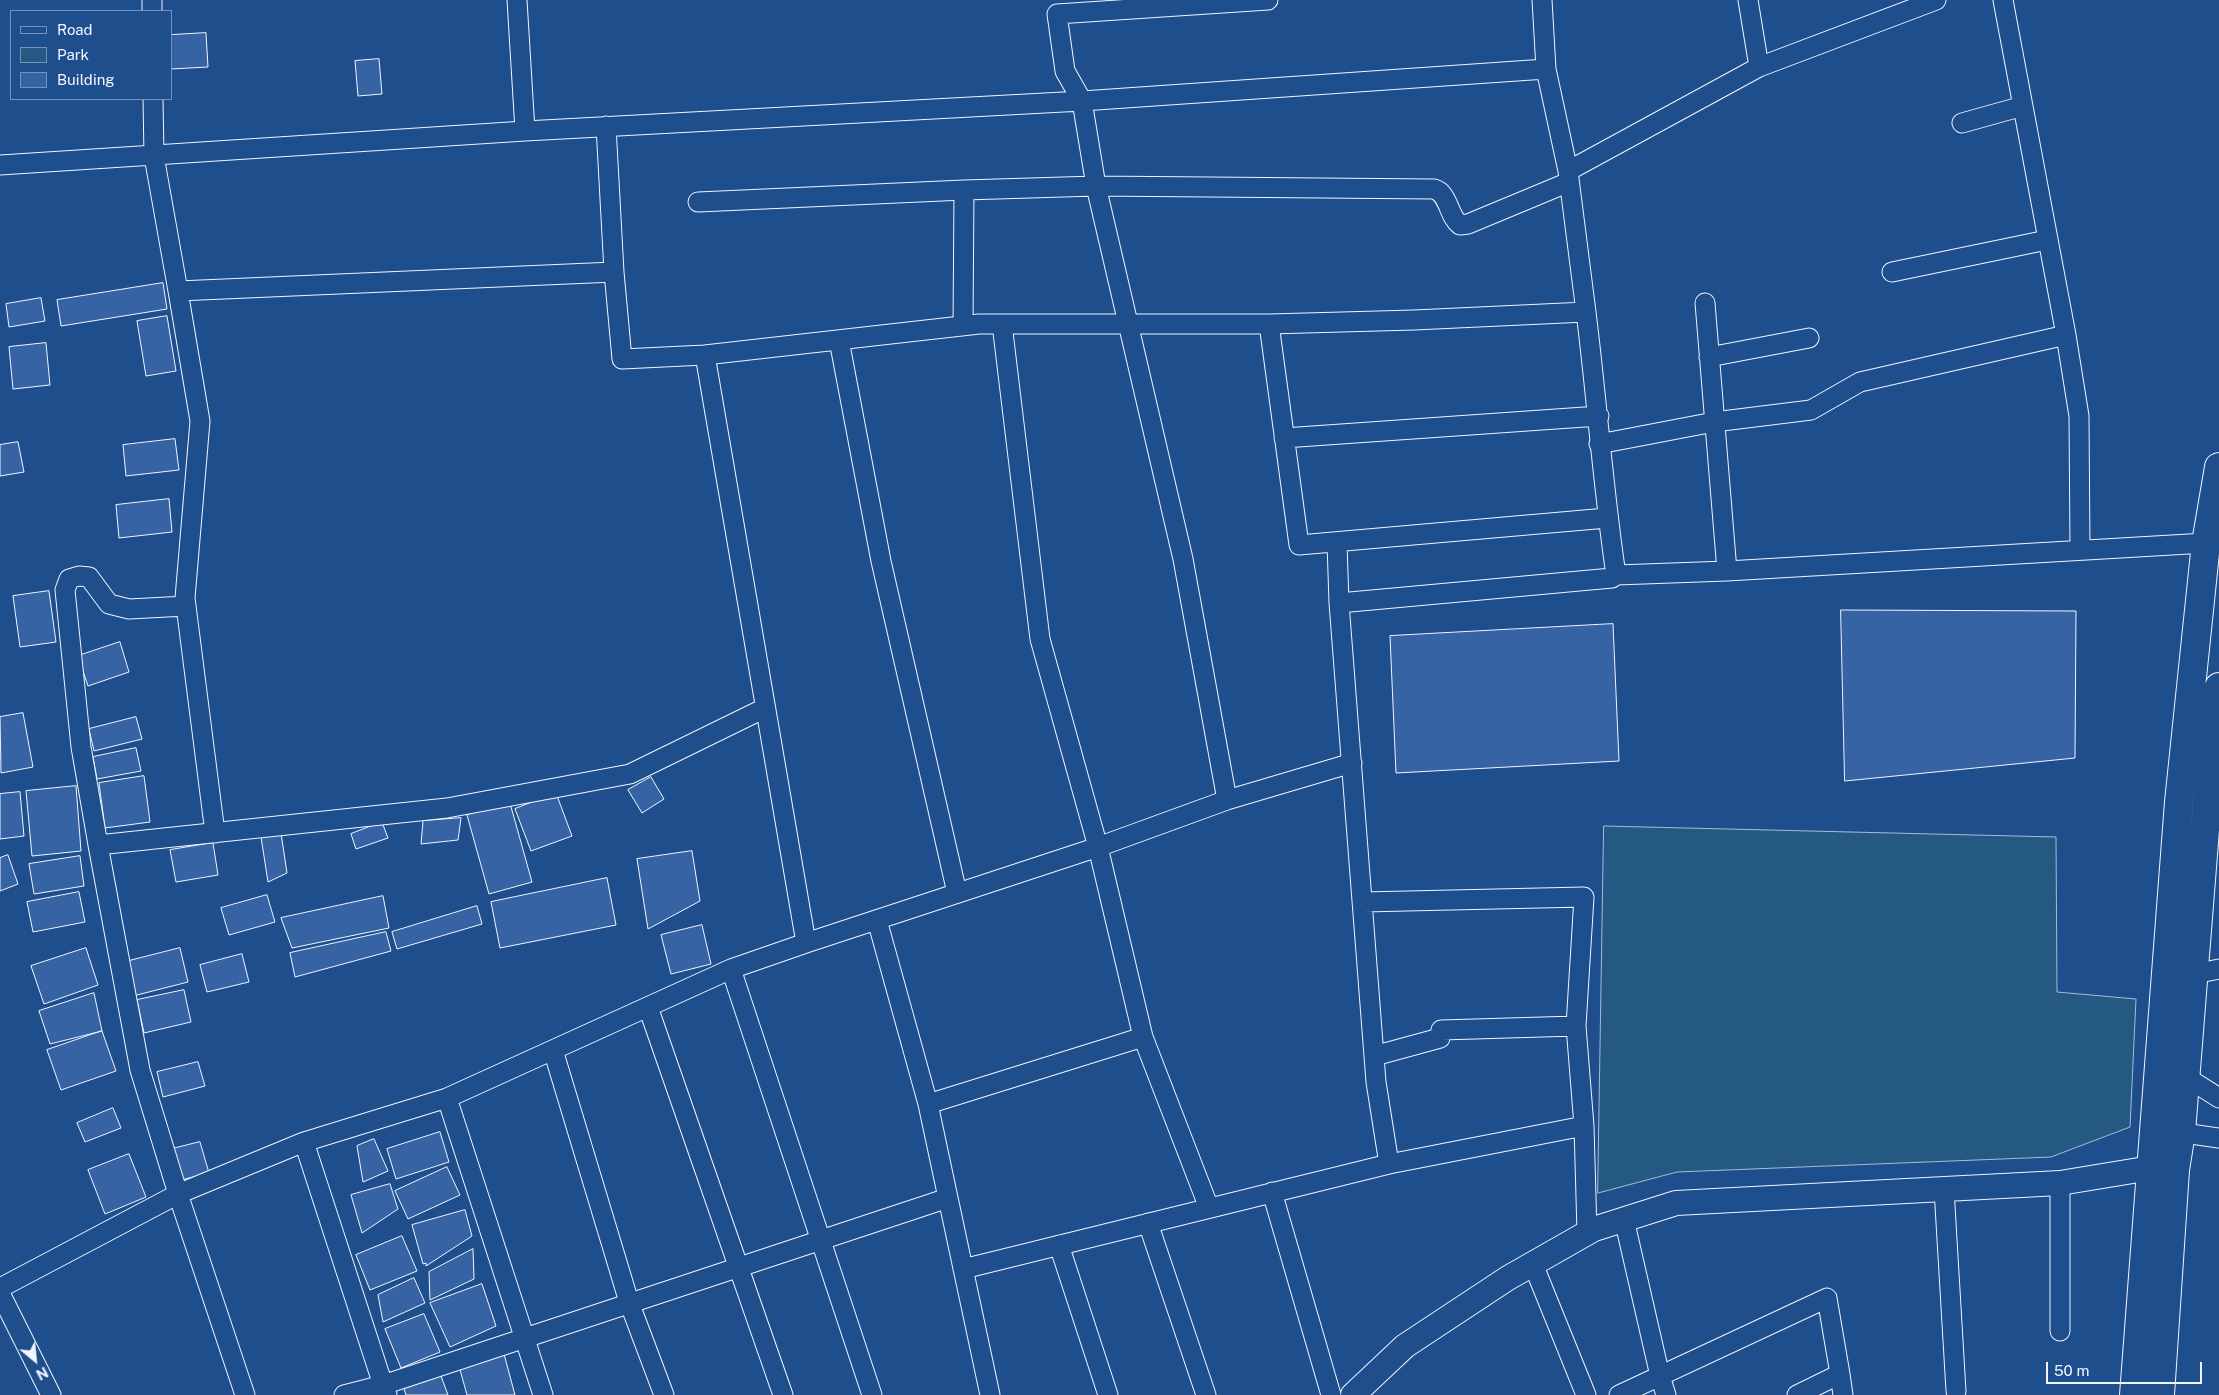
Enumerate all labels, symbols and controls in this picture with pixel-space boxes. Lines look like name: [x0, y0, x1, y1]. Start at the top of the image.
legend: [10, 10, 172, 100]
text: Road: [57, 21, 93, 38]
text: Park: [57, 46, 89, 63]
text: Building: [57, 71, 115, 88]
north arrow: [10, 1335, 60, 1385]
scale bar: [2049, 1352, 2205, 1384]
text: 50 m: [2054, 1362, 2089, 1379]
text: N: [33, 1364, 51, 1383]

